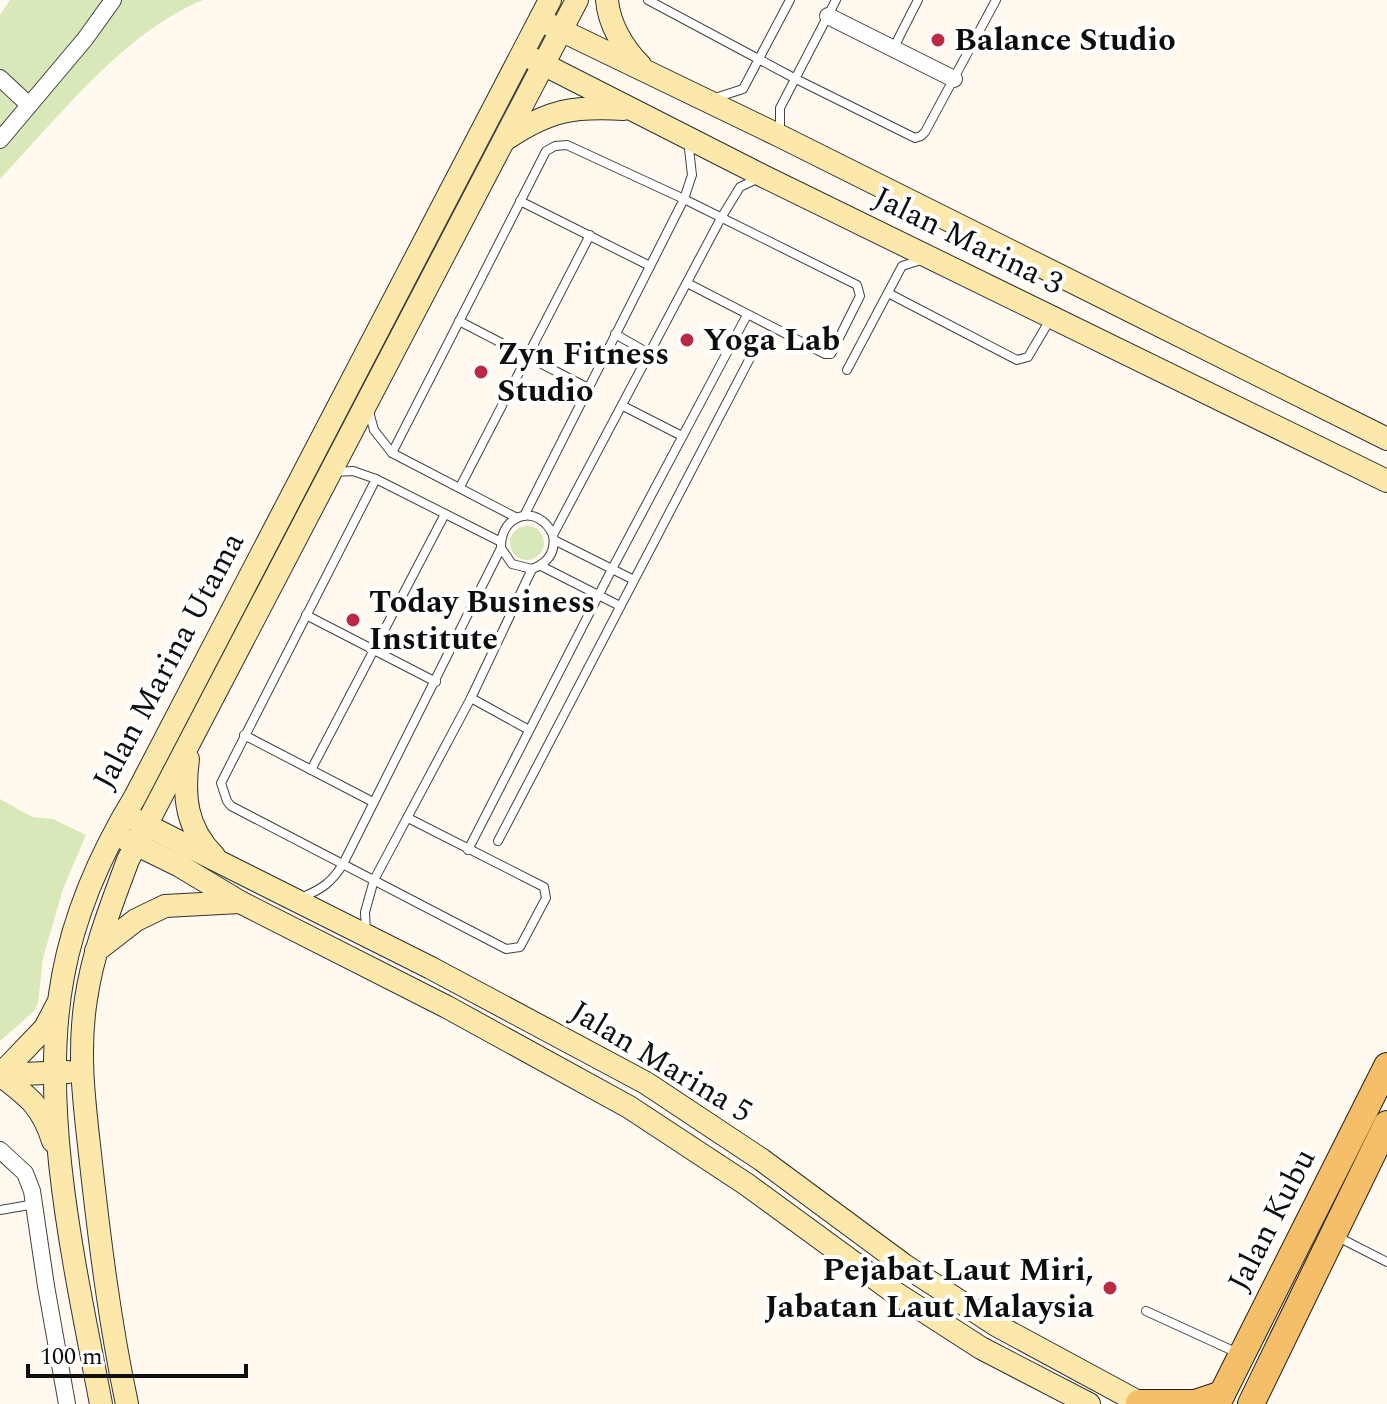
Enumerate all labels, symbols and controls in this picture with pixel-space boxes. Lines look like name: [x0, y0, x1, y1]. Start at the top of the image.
place label: Balance Studio: [954, 16, 1176, 65]
marker: Balance Studio: [929, 31, 947, 49]
street label: Jalan Marina 3: [865, 174, 1071, 308]
place label: Yoga Lab: [703, 316, 840, 365]
place label: Zyn Fitness Studio: [497, 330, 669, 416]
marker: Yoga Lab: [678, 331, 696, 349]
marker: Zyn Fitness Studio: [472, 363, 490, 381]
street label: Jalan Marina Utama: [80, 523, 258, 799]
place label: Today Business Institute: [369, 578, 595, 664]
marker: Today Business Institute: [344, 611, 362, 629]
street label: Jalan Marina 5: [560, 988, 762, 1136]
street label: Jalan Kubu: [1215, 1140, 1329, 1300]
place label: Pejabat Laut Miri, Jabatan Laut Malaysia: [765, 1246, 1095, 1332]
marker: Pejabat Laut Miri, Jabatan Laut Malaysia: [1101, 1279, 1119, 1297]
scale bar: [28, 1328, 246, 1378]
text: 100 m: [40, 1339, 103, 1375]

